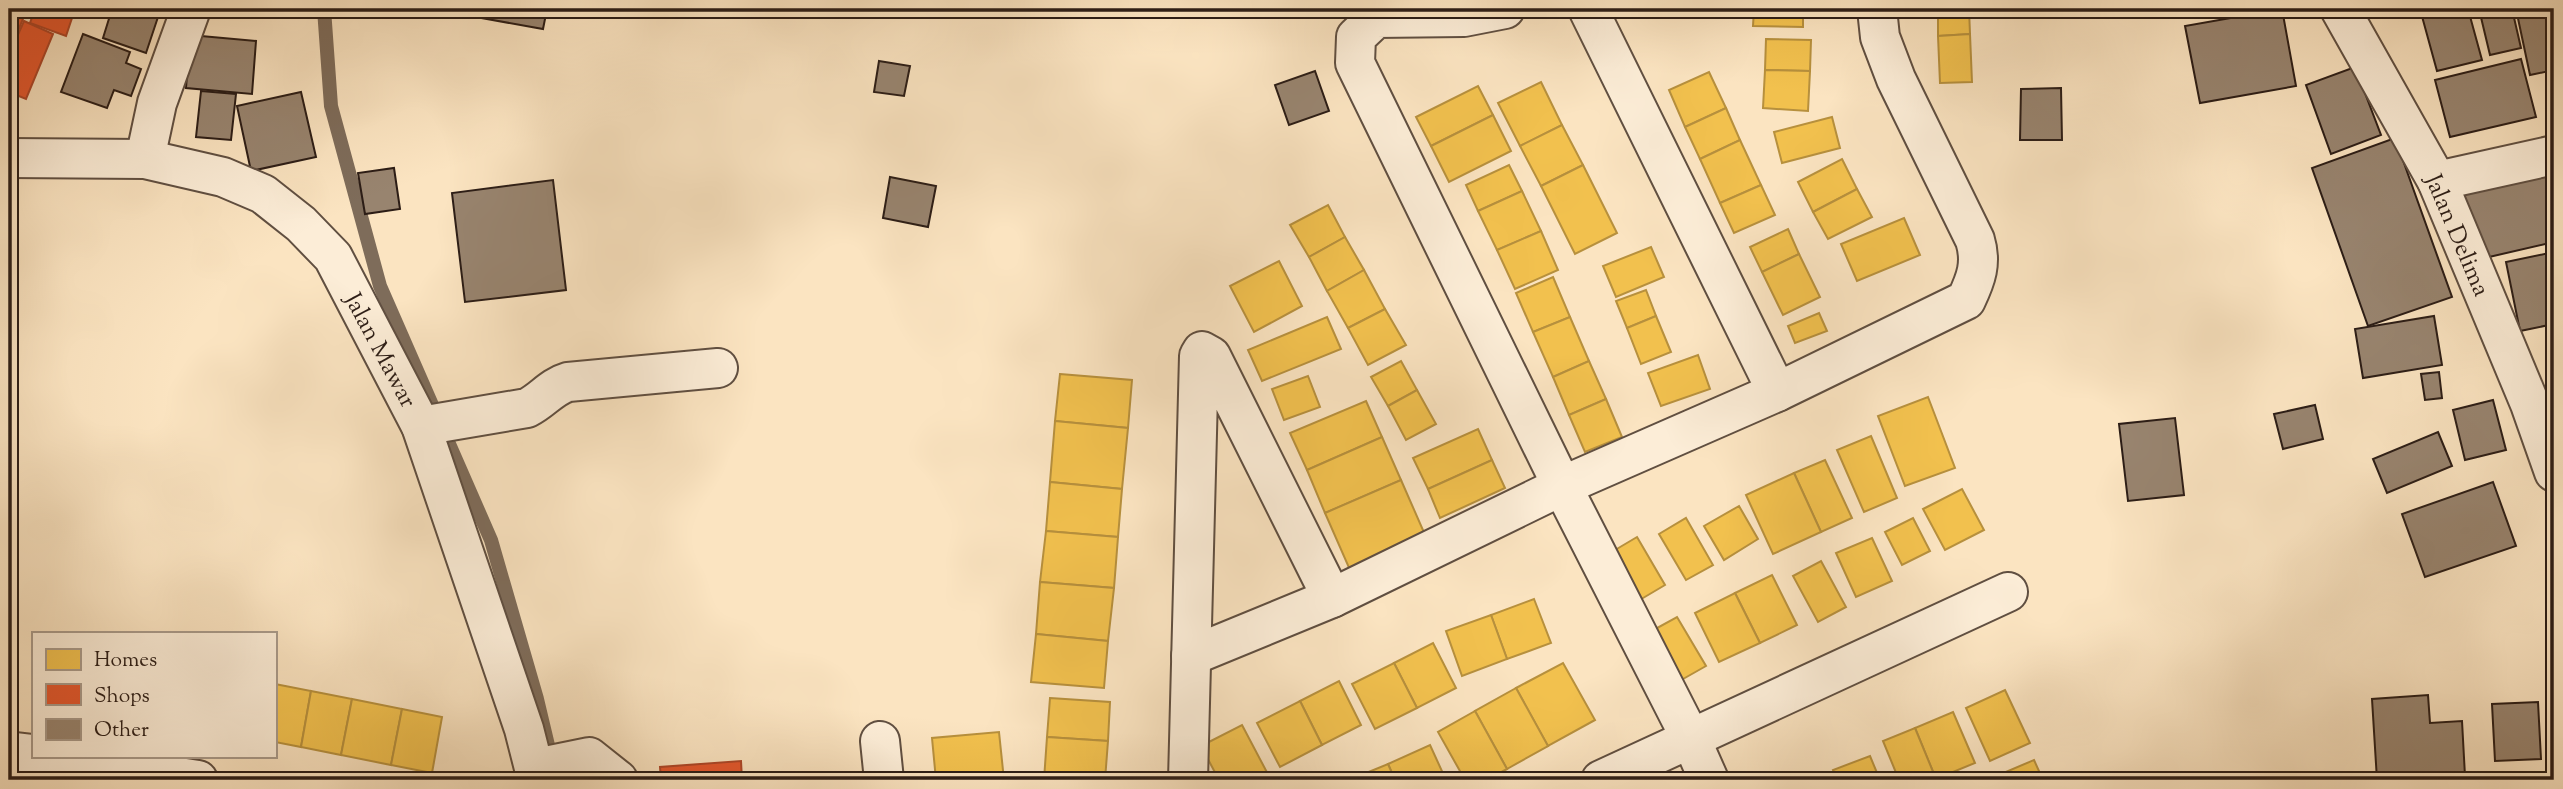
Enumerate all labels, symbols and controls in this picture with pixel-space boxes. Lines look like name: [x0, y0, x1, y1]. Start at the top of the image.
street label: Jalan Delima: [2414, 168, 2497, 302]
street label: Jalan Mawar: [334, 286, 424, 414]
legend: [32, 632, 276, 758]
text: Homes: [94, 646, 157, 676]
text: Shops: [94, 682, 150, 712]
text: Other: [94, 716, 149, 746]

